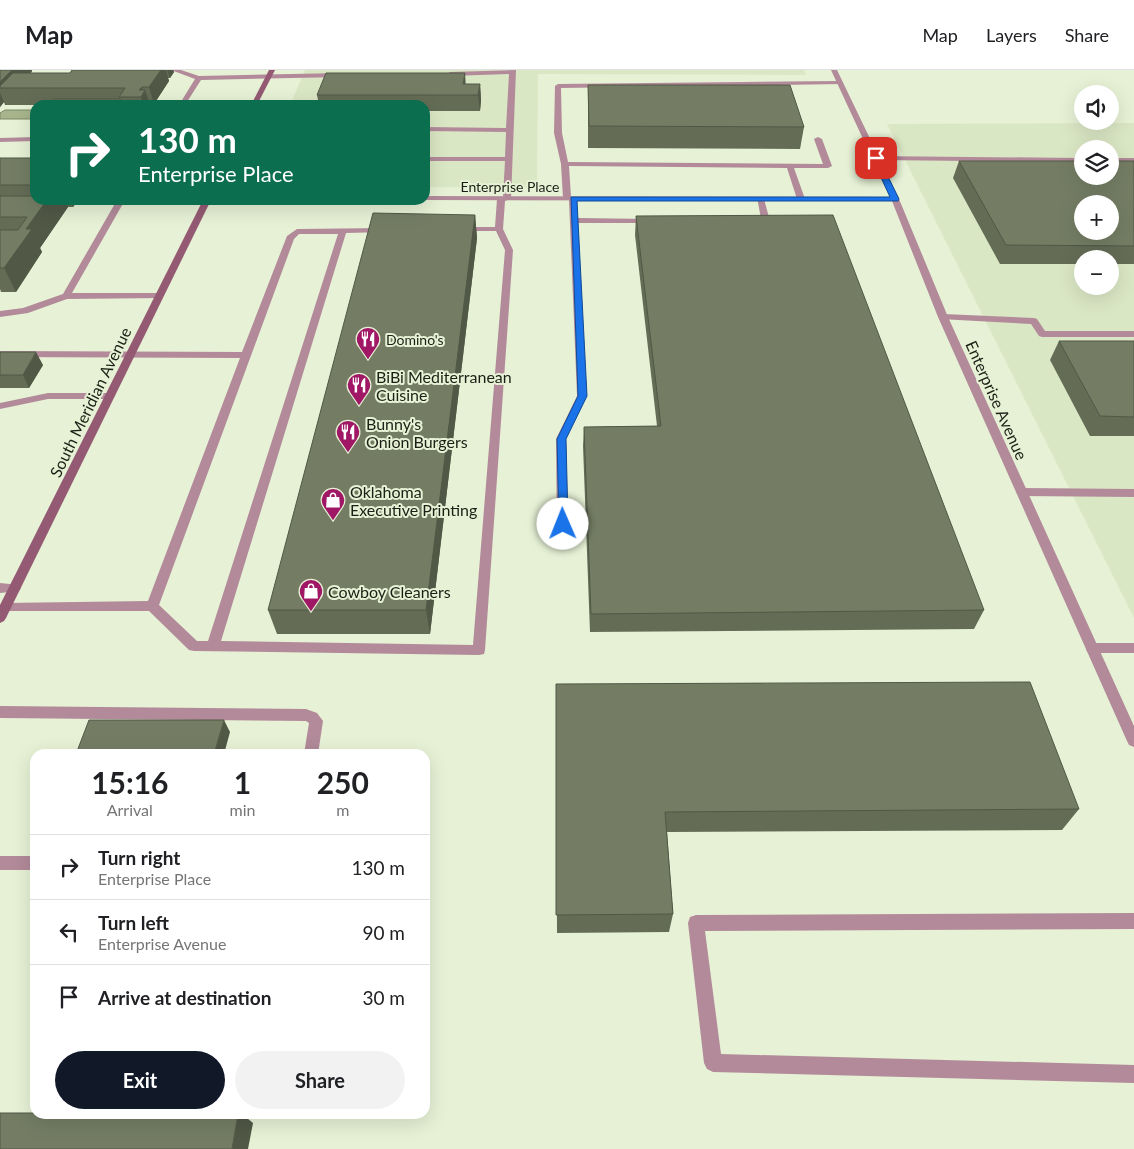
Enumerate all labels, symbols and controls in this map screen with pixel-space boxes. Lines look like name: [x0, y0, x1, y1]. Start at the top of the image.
text: Map: [25, 20, 73, 49]
text: Map: [922, 24, 958, 46]
text: Layers: [986, 24, 1037, 46]
text: Share: [1065, 24, 1109, 46]
map controls: [1074, 85, 1119, 295]
button: sound: [1074, 85, 1119, 130]
text: 130 m: [138, 118, 237, 160]
icon: right: [55, 120, 120, 185]
pin: [855, 137, 897, 179]
button: layers: [1074, 140, 1119, 185]
icon: arrive: [862, 144, 890, 172]
text: Enterprise Place: [138, 160, 294, 187]
street label: Enterprise Place: [461, 178, 560, 195]
button: +: [1074, 195, 1119, 240]
button: −: [1074, 250, 1119, 295]
street label: South Meridian Avenue: [45, 324, 135, 480]
restaurant icon: Domino's: [355, 326, 381, 360]
place label: Domino's: [386, 331, 444, 348]
street label: Enterprise Avenue: [962, 338, 1032, 462]
place label: BiBi Mediterranean Cuisine: [376, 367, 512, 404]
restaurant icon: BiBi Mediterranean Cuisine: [346, 372, 372, 406]
place label: Bunny's Onion Burgers: [366, 414, 468, 451]
restaurant icon: Bunny's Onion Burgers: [335, 419, 361, 453]
place label: Oklahoma Executive Printing: [350, 482, 477, 519]
shop icon: Oklahoma Executive Printing: [320, 487, 346, 521]
position arrow: [536, 497, 588, 549]
shop icon: Cowboy Cleaners: [298, 578, 324, 612]
place label: Cowboy Cleaners: [328, 582, 451, 601]
text: 15:16: [91, 764, 168, 800]
text: 1: [234, 764, 251, 800]
text: 250: [317, 764, 369, 800]
text: Arrival: [107, 800, 153, 819]
text: min: [230, 800, 256, 819]
text: m: [336, 800, 349, 819]
text: Turn right: [98, 846, 180, 869]
icon: right: [55, 853, 83, 881]
text: 130 m: [351, 856, 405, 879]
text: Enterprise Place: [98, 869, 211, 888]
text: Turn left: [98, 911, 169, 934]
icon: left: [55, 918, 83, 946]
text: 90 m: [362, 921, 405, 944]
text: Enterprise Avenue: [98, 934, 226, 953]
icon: arrive: [55, 983, 83, 1011]
text: Arrive at destination: [98, 986, 271, 1009]
text: 30 m: [362, 986, 405, 1009]
button: Exit: [55, 1051, 225, 1109]
button: Share: [235, 1051, 405, 1109]

